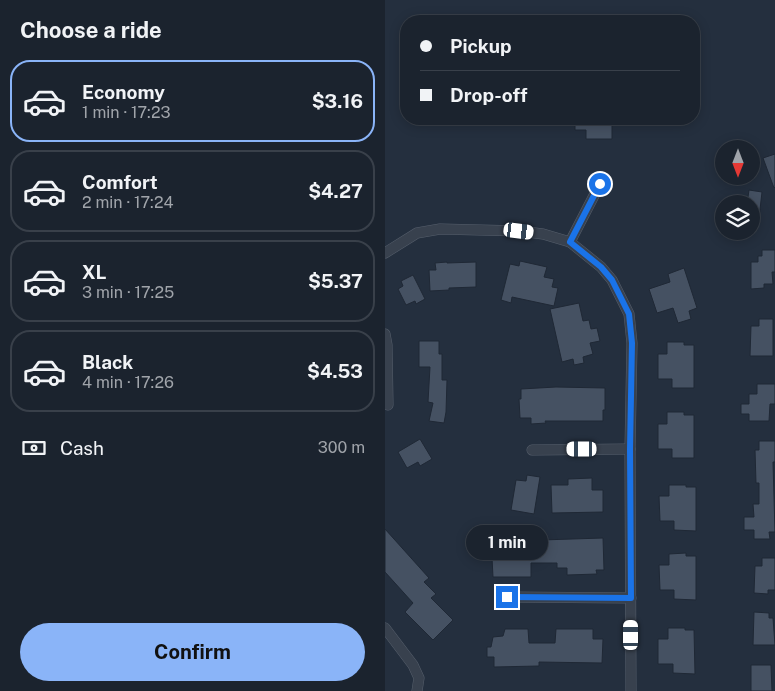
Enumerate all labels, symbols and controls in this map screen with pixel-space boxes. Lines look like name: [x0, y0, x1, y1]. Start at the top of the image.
text: Choose a ride: [20, 17, 162, 43]
text: Pickup: [450, 35, 512, 57]
icon: car: [22, 79, 67, 124]
text: Economy: [82, 81, 165, 103]
text: Drop-off: [450, 84, 527, 106]
text: $3.16: [312, 90, 363, 112]
text: 1 min · 17:23: [82, 103, 171, 122]
north arrow: [715, 140, 760, 185]
map controls: [715, 140, 760, 240]
icon: car: [22, 169, 67, 214]
text: Comfort: [82, 171, 158, 193]
route start: [589, 173, 611, 195]
text: $4.27: [308, 180, 363, 202]
text: 2 min · 17:24: [82, 193, 174, 212]
button: layers: [715, 195, 760, 240]
car: [503, 222, 534, 240]
icon: car: [22, 259, 67, 304]
text: XL: [82, 261, 107, 283]
text: $5.37: [308, 270, 363, 292]
text: 3 min · 17:25: [82, 283, 174, 302]
icon: car: [22, 349, 67, 394]
text: Black: [82, 351, 133, 373]
text: $4.53: [307, 360, 363, 382]
text: 4 min · 17:26: [82, 373, 174, 392]
icon: cash: [20, 434, 48, 462]
text: Cash: [60, 437, 104, 459]
text: 300 m: [318, 438, 365, 457]
car: [567, 442, 597, 457]
callout: 1 min: [466, 524, 548, 560]
text: 1 min: [488, 533, 526, 552]
route end: [496, 586, 518, 608]
car: [623, 620, 638, 650]
button: Confirm: [20, 623, 365, 681]

